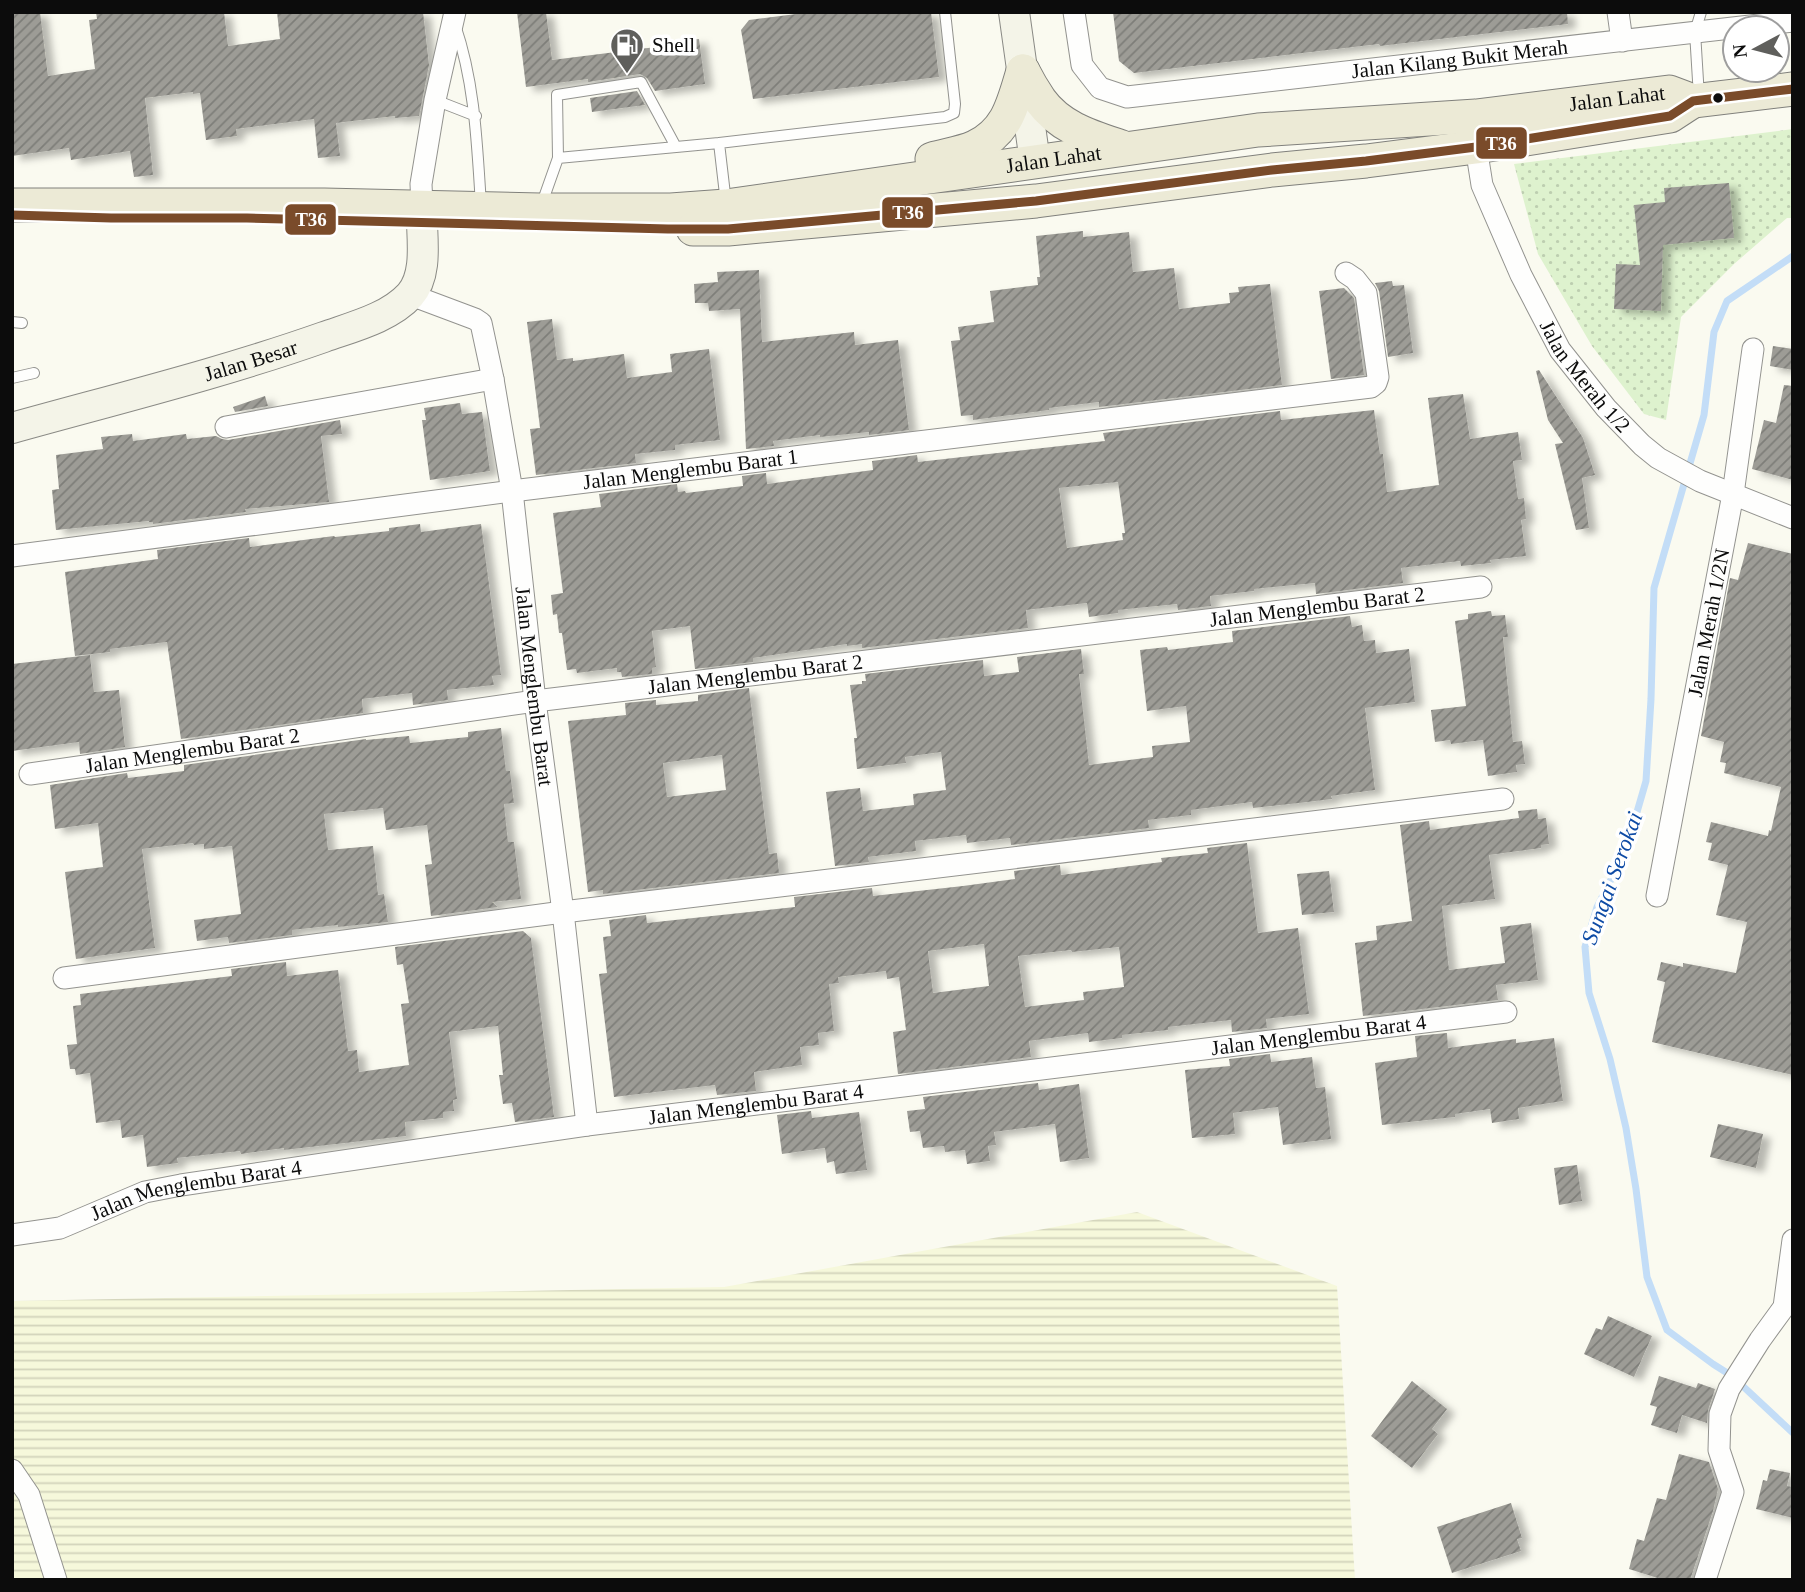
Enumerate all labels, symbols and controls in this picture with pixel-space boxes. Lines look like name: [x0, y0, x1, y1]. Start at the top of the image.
north arrow: [1721, 14, 1791, 84]
fuel station icon: Shell: [608, 26, 646, 75]
place label: Shell: [652, 33, 695, 57]
street label: Jalan Kilang Bukit Merah: [1350, 35, 1570, 83]
text: N: [1728, 43, 1751, 59]
street label: Jalan Lahat: [1568, 81, 1666, 116]
unlabelled marker: [1711, 91, 1725, 105]
line badge: T36: [1475, 126, 1528, 160]
text: T36: [1485, 133, 1517, 154]
street label: Jalan Lahat: [1004, 141, 1103, 178]
line badge: T36: [881, 196, 934, 229]
text: T36: [892, 202, 924, 223]
line badge: T36: [284, 203, 337, 236]
text: T36: [295, 209, 327, 230]
street label: Jalan Merah 1/2: [1535, 316, 1635, 438]
street label: Jalan Besar: [201, 335, 300, 386]
street label: Jalan Menglembu Barat 1: [582, 444, 799, 494]
street label: Jalan Merah 1/2N: [1683, 547, 1734, 699]
street label: Jalan Menglembu Barat 2: [1208, 582, 1426, 632]
street label: Jalan Menglembu Barat: [511, 585, 558, 788]
street label: Jalan Menglembu Barat 2: [646, 650, 864, 699]
street label: Jalan Menglembu Barat 2: [83, 723, 301, 778]
water label: Sungai Serokai: [1576, 808, 1648, 948]
street label: Jalan Menglembu Barat 4: [1210, 1010, 1428, 1060]
street label: Jalan Menglembu Barat 4: [647, 1079, 865, 1129]
street label: Jalan Menglembu Barat 4: [87, 1155, 304, 1226]

